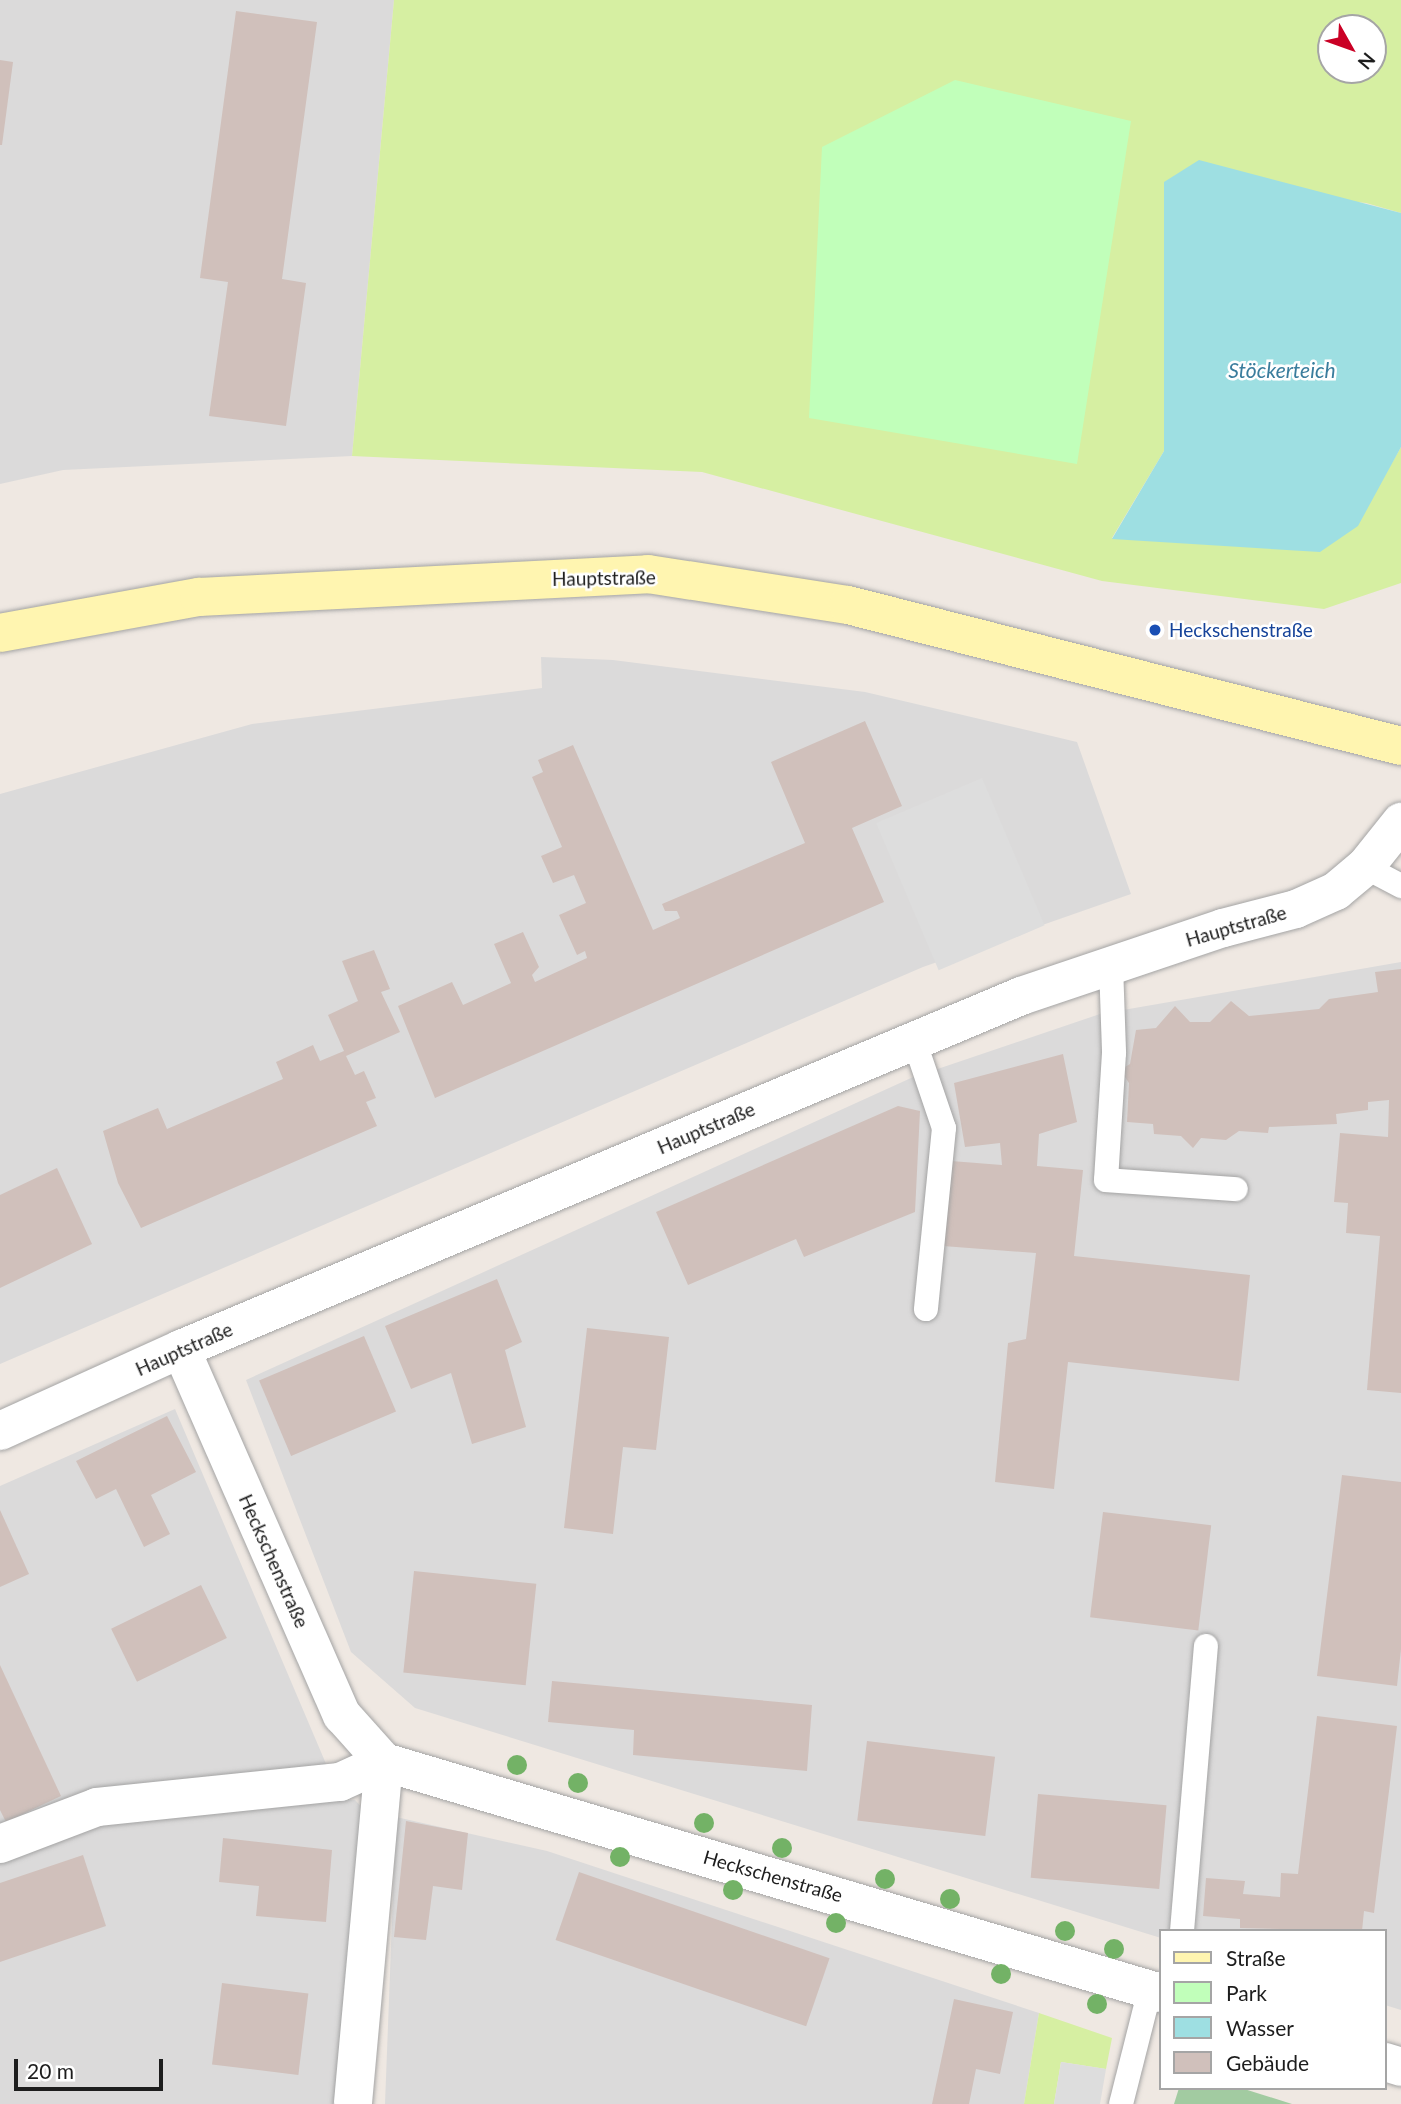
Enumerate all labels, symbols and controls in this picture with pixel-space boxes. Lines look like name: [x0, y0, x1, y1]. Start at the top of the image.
north arrow: [1317, 14, 1387, 84]
text: N: [1353, 49, 1380, 75]
water label: Stöckerteich: [1228, 357, 1336, 383]
street label: Hauptstraße: [552, 566, 656, 590]
place label: Heckschenstraße: [1169, 619, 1313, 641]
marker: Heckschenstraße: [1147, 622, 1163, 638]
street label: Hauptstraße: [1183, 901, 1289, 951]
street label: Hauptstraße: [654, 1097, 758, 1159]
street label: Hauptstraße: [132, 1317, 236, 1381]
street label: Heckschenstraße: [234, 1491, 314, 1631]
street label: Heckschenstraße: [701, 1845, 845, 1907]
legend: [1160, 1929, 1387, 2090]
text: Straße: [1226, 1945, 1286, 1970]
text: Park: [1226, 1980, 1267, 2005]
text: Wasser: [1226, 2015, 1294, 2040]
scale bar: [18, 2044, 166, 2088]
text: Gebäude: [1226, 2050, 1309, 2075]
text: 20 m: [27, 2058, 74, 2083]

